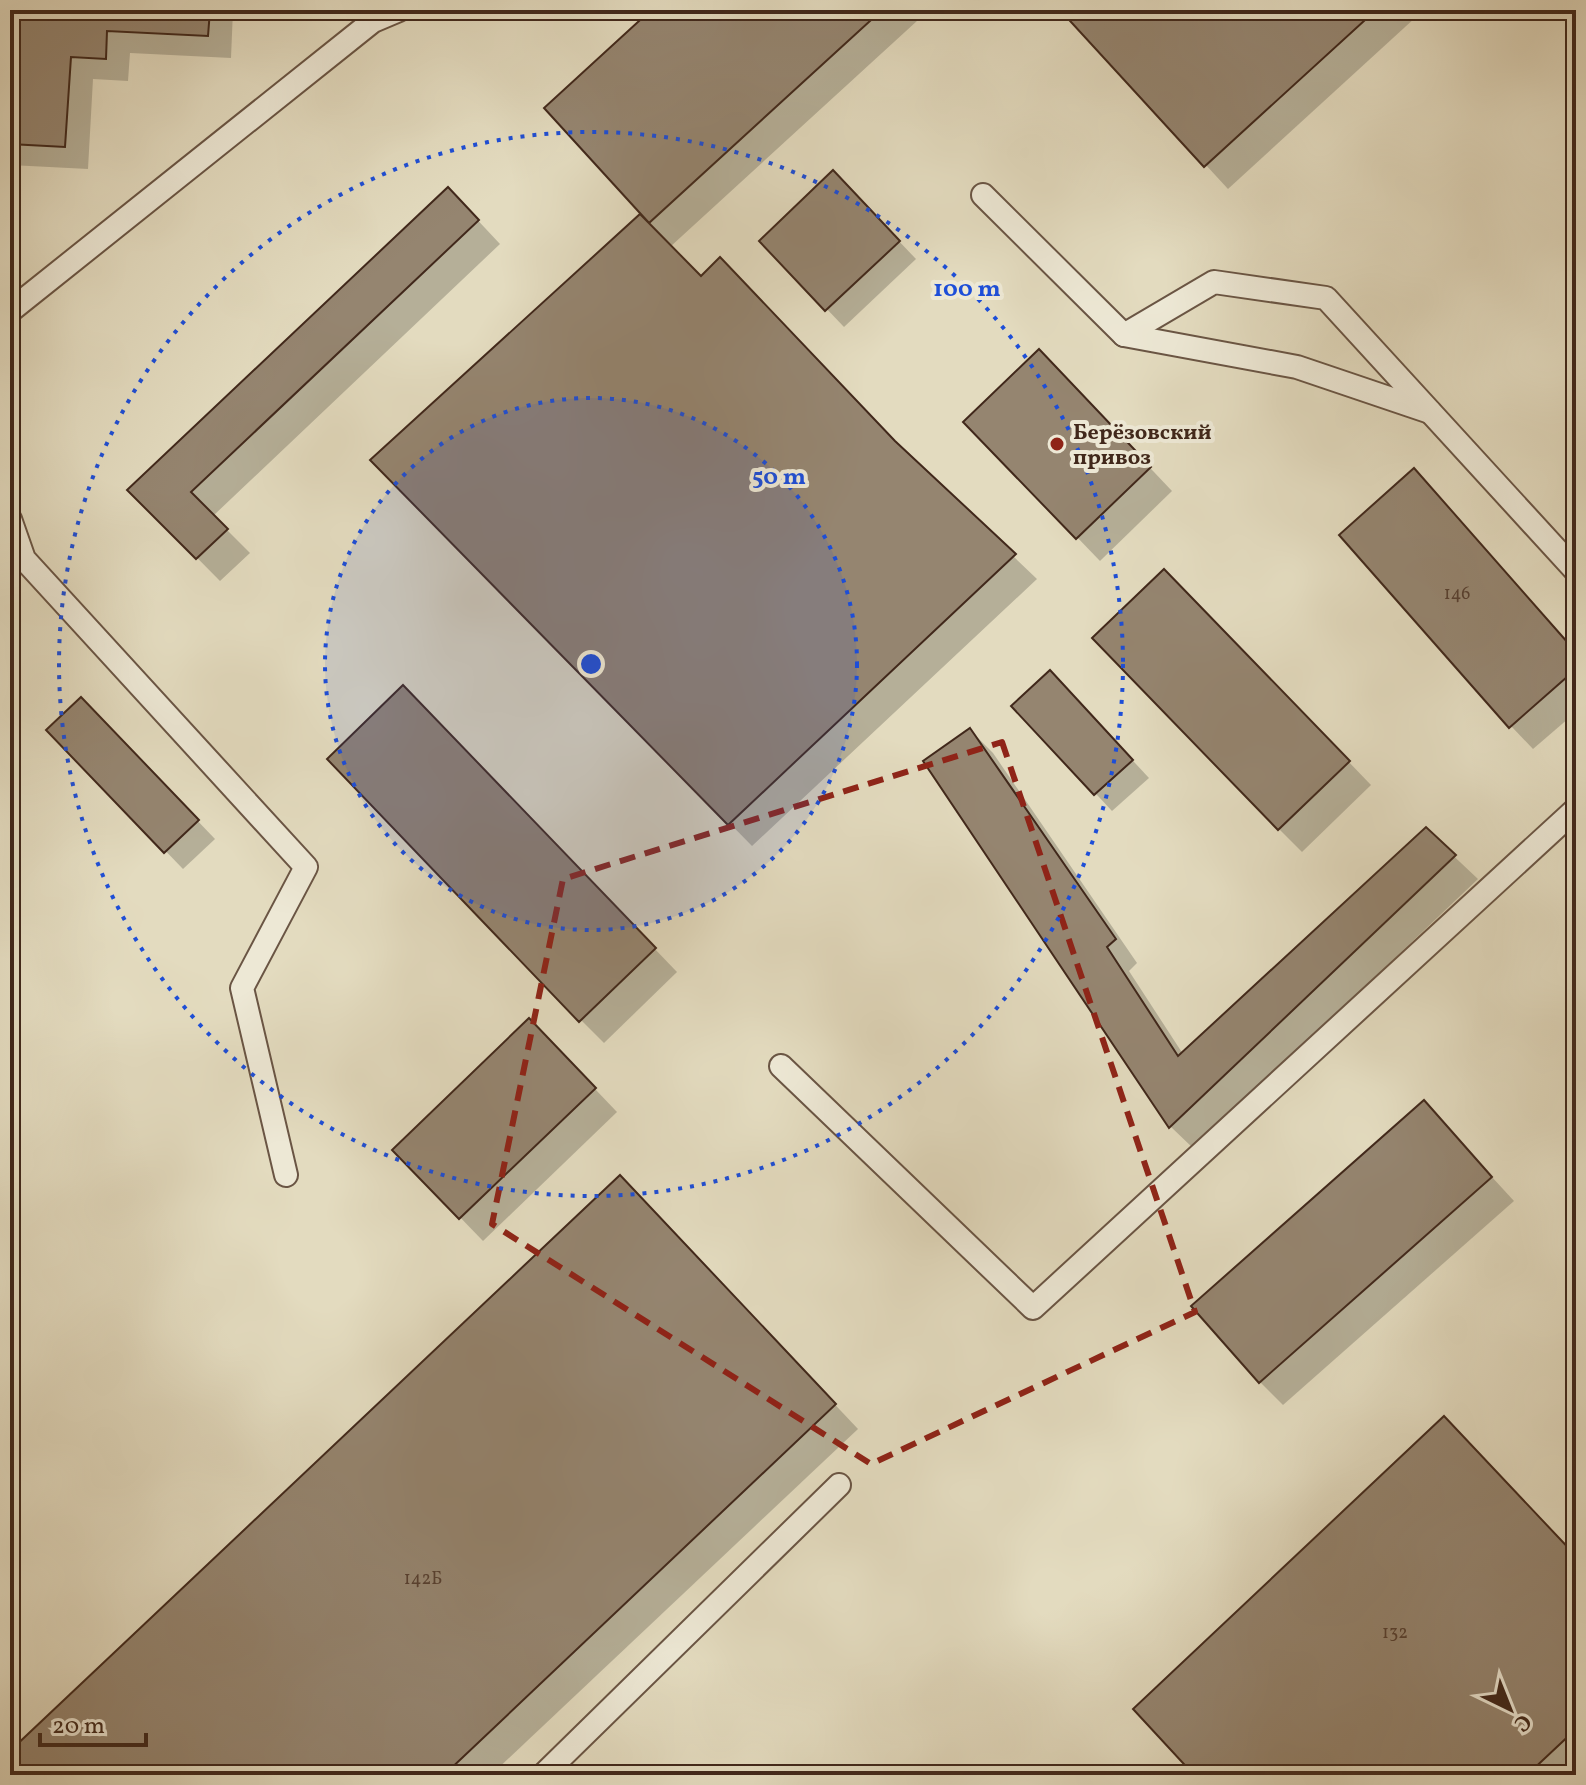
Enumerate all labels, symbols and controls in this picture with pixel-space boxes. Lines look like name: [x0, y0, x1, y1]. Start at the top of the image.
text: 100 m: [933, 273, 1001, 307]
place label: Берёзовский привоз: [1073, 418, 1212, 474]
marker: Берёзовский привоз: [1048, 435, 1066, 453]
text: 50 m: [752, 461, 806, 495]
house number: 146: [1444, 582, 1470, 607]
centre of rings: [577, 650, 605, 678]
house number: 142Б: [404, 1567, 442, 1592]
house number: 132: [1382, 1621, 1408, 1646]
north arrow: [1470, 1669, 1550, 1749]
scale bar: [40, 1697, 146, 1747]
text: С: [1506, 1706, 1538, 1738]
text: 20 m: [52, 1710, 105, 1744]

